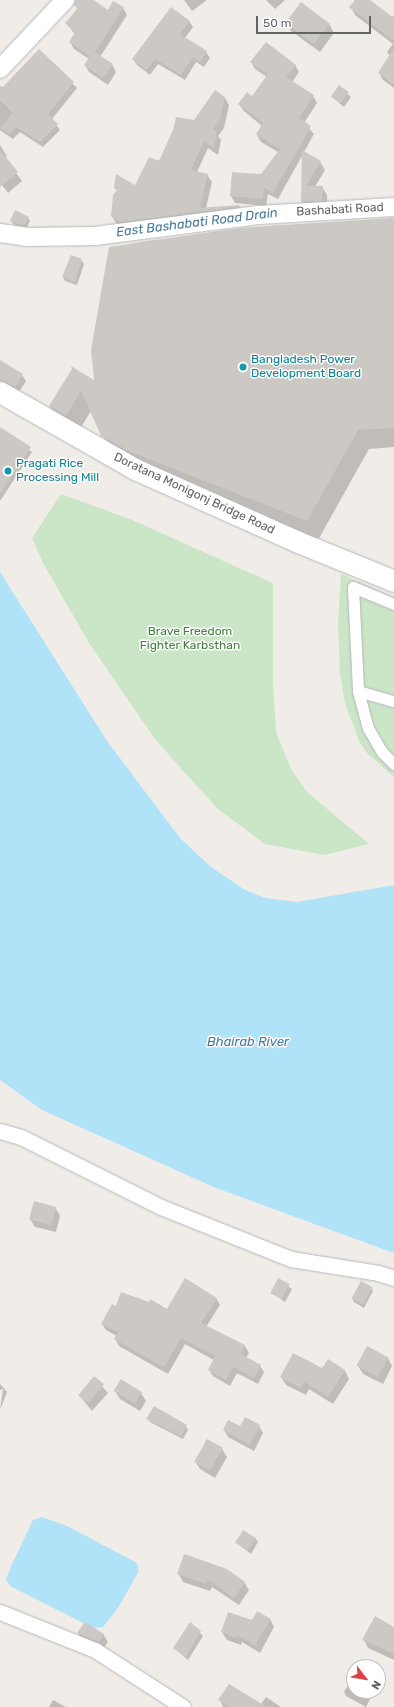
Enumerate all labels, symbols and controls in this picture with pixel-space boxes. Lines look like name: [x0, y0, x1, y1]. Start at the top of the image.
scale bar: [258, 8, 373, 34]
text: 50 m: [263, 16, 291, 30]
street label: Bashabati Road: [296, 201, 384, 219]
water label: East Bashabati Road Drain: [115, 205, 279, 241]
place label: Bangladesh Power Development Board: [251, 353, 361, 381]
marker: Bangladesh Power Development Board: [238, 362, 248, 372]
street label: Doratana Monigonj Bridge Road: [111, 450, 277, 538]
place label: Pragati Rice Processing Mill: [16, 457, 99, 485]
marker: Pragati Rice Processing Mill: [3, 466, 13, 476]
park label: Brave Freedom Fighter Karbsthan: [140, 625, 240, 653]
water label: Bhairab River: [207, 1034, 289, 1050]
north arrow: [346, 1659, 386, 1699]
text: N: [368, 1678, 383, 1692]

